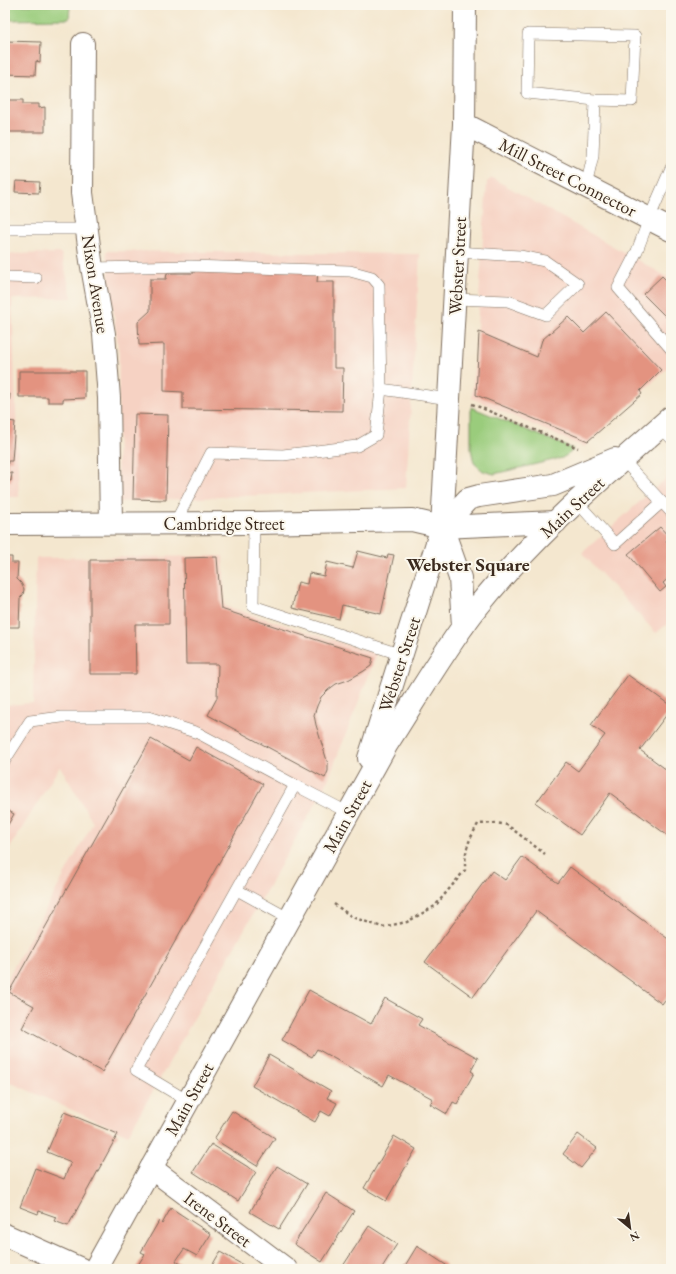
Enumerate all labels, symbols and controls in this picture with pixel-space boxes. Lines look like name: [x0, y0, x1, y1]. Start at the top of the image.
street label: Mill Street Connector: [495, 132, 641, 222]
street label: Webster Street: [443, 216, 471, 316]
street label: Nixon Avenue: [77, 233, 115, 335]
street label: Main Street: [535, 471, 609, 543]
street label: Cambridge Street: [164, 512, 285, 535]
district label: Webster Square: [406, 552, 530, 577]
street label: Webster Street: [373, 613, 425, 714]
street label: Main Street: [318, 775, 377, 857]
street label: Main Street: [160, 1058, 219, 1140]
street label: Irene Street: [180, 1186, 257, 1252]
north arrow: [610, 1208, 650, 1248]
text: N: [627, 1228, 642, 1245]

